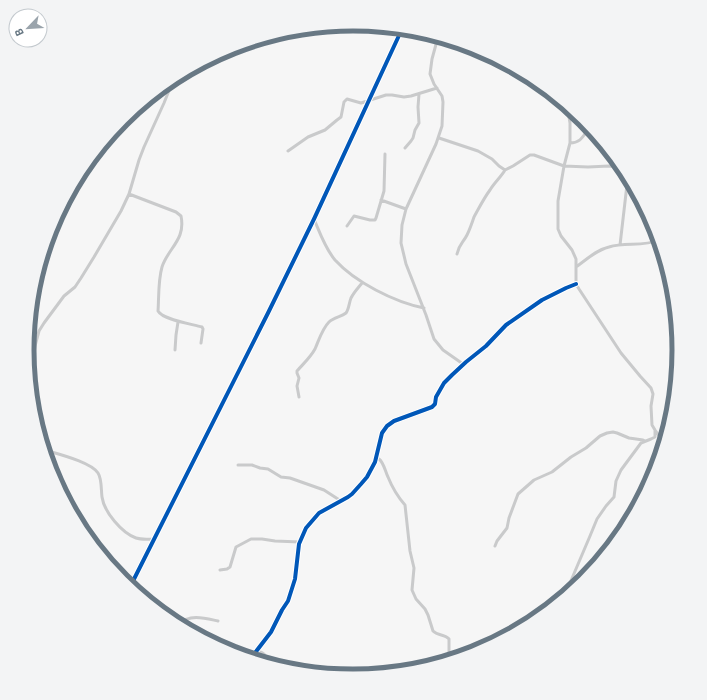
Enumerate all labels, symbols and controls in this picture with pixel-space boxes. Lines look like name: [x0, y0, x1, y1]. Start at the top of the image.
north arrow: [8, 8, 48, 48]
text: B: [11, 26, 27, 38]

